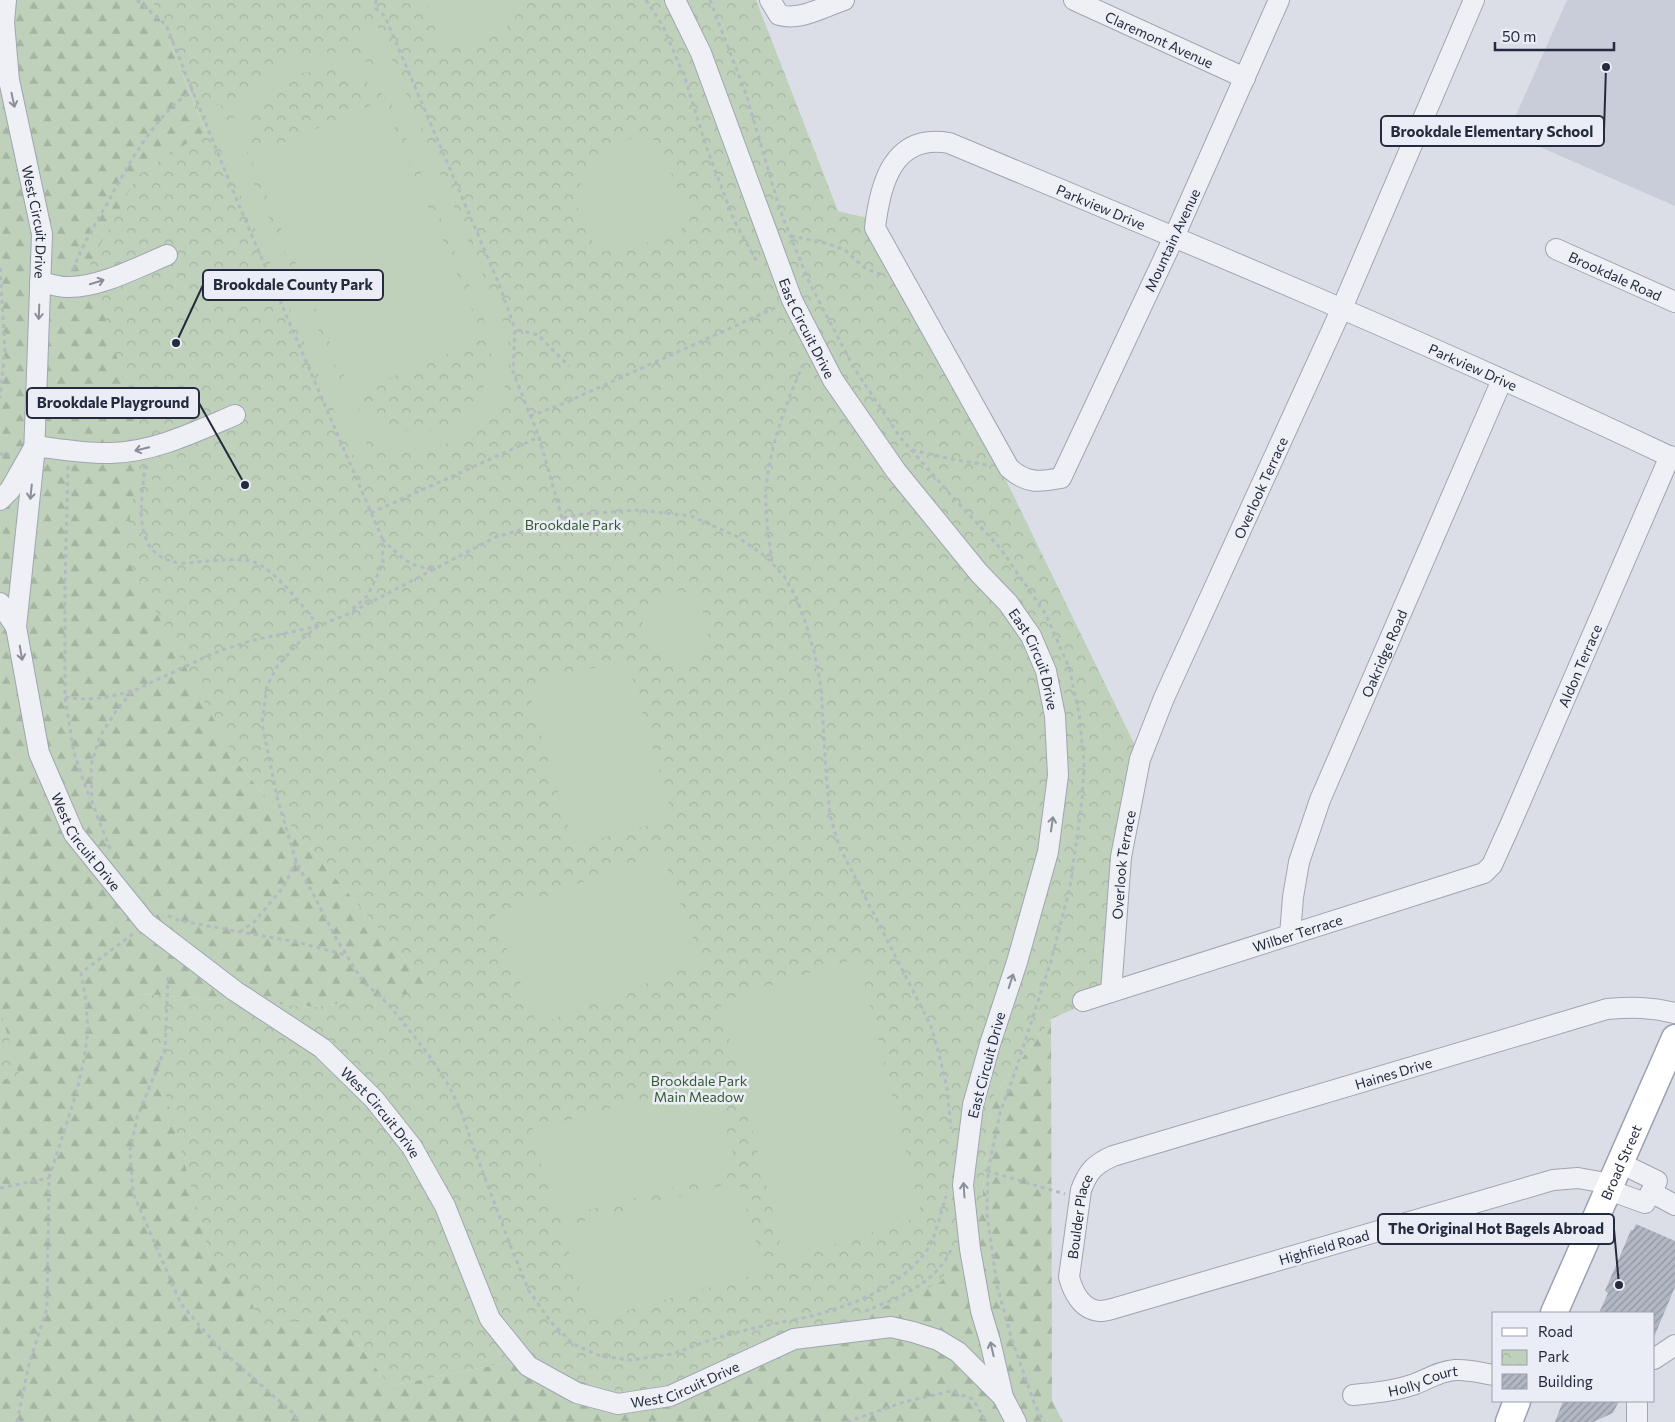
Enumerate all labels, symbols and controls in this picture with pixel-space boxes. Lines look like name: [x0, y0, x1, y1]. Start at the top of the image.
street label: Claremont Avenue: [1103, 7, 1216, 71]
scale bar: [1495, 20, 1614, 52]
text: 50 m: [1502, 27, 1536, 45]
one-way arrow: [9, 92, 19, 108]
callout: Brookdale Elementary School: [1381, 116, 1604, 146]
text: Brookdale Elementary School: [1391, 122, 1593, 140]
street label: West Circuit Drive: [19, 164, 51, 279]
street label: Parkview Drive: [1054, 180, 1148, 233]
street label: Mountain Avenue: [1141, 186, 1203, 294]
street label: Brookdale Road: [1566, 247, 1665, 304]
callout: Brookdale County Park: [203, 270, 383, 300]
text: Brookdale County Park: [213, 275, 373, 293]
street label: East Circuit Drive: [776, 275, 839, 381]
one-way arrow: [89, 276, 105, 286]
one-way arrow: [34, 304, 44, 320]
street label: Parkview Drive: [1426, 339, 1520, 394]
callout: Brookdale Playground: [27, 388, 199, 418]
text: Brookdale Playground: [37, 393, 189, 411]
street label: Overlook Terrace: [1229, 434, 1291, 541]
one-way arrow: [134, 445, 150, 454]
one-way arrow: [26, 484, 36, 500]
park label: Brookdale Park: [525, 516, 622, 533]
street label: East Circuit Drive: [1006, 605, 1062, 711]
street label: Oakridge Road: [1357, 607, 1410, 700]
street label: Aldon Terrace: [1554, 622, 1605, 709]
one-way arrow: [17, 645, 26, 661]
street label: West Circuit Drive: [49, 790, 125, 894]
street label: Overlook Terrace: [1108, 809, 1138, 920]
one-way arrow: [1047, 816, 1057, 832]
street label: Wilber Terrace: [1250, 910, 1344, 955]
one-way arrow: [1006, 973, 1016, 989]
street label: East Circuit Drive: [964, 1010, 1008, 1120]
street label: Haines Drive: [1352, 1053, 1434, 1092]
street label: West Circuit Drive: [337, 1063, 425, 1160]
park label: Brookdale Park Main Meadow: [651, 1072, 748, 1105]
street label: Broad Street: [1596, 1121, 1645, 1202]
street label: Boulder Place: [1063, 1171, 1096, 1260]
one-way arrow: [960, 1182, 969, 1198]
callout: The Original Hot Bagels Abroad: [1378, 1214, 1614, 1244]
text: The Original Hot Bagels Abroad: [1388, 1219, 1604, 1237]
street label: Highfield Road: [1277, 1226, 1371, 1268]
legend: [1492, 1312, 1655, 1402]
text: Road: [1538, 1322, 1573, 1340]
one-way arrow: [987, 1342, 996, 1358]
text: Park: [1538, 1347, 1569, 1365]
street label: West Circuit Drive: [629, 1357, 742, 1410]
street label: Holly Court: [1387, 1361, 1459, 1399]
text: Building: [1538, 1372, 1593, 1390]

